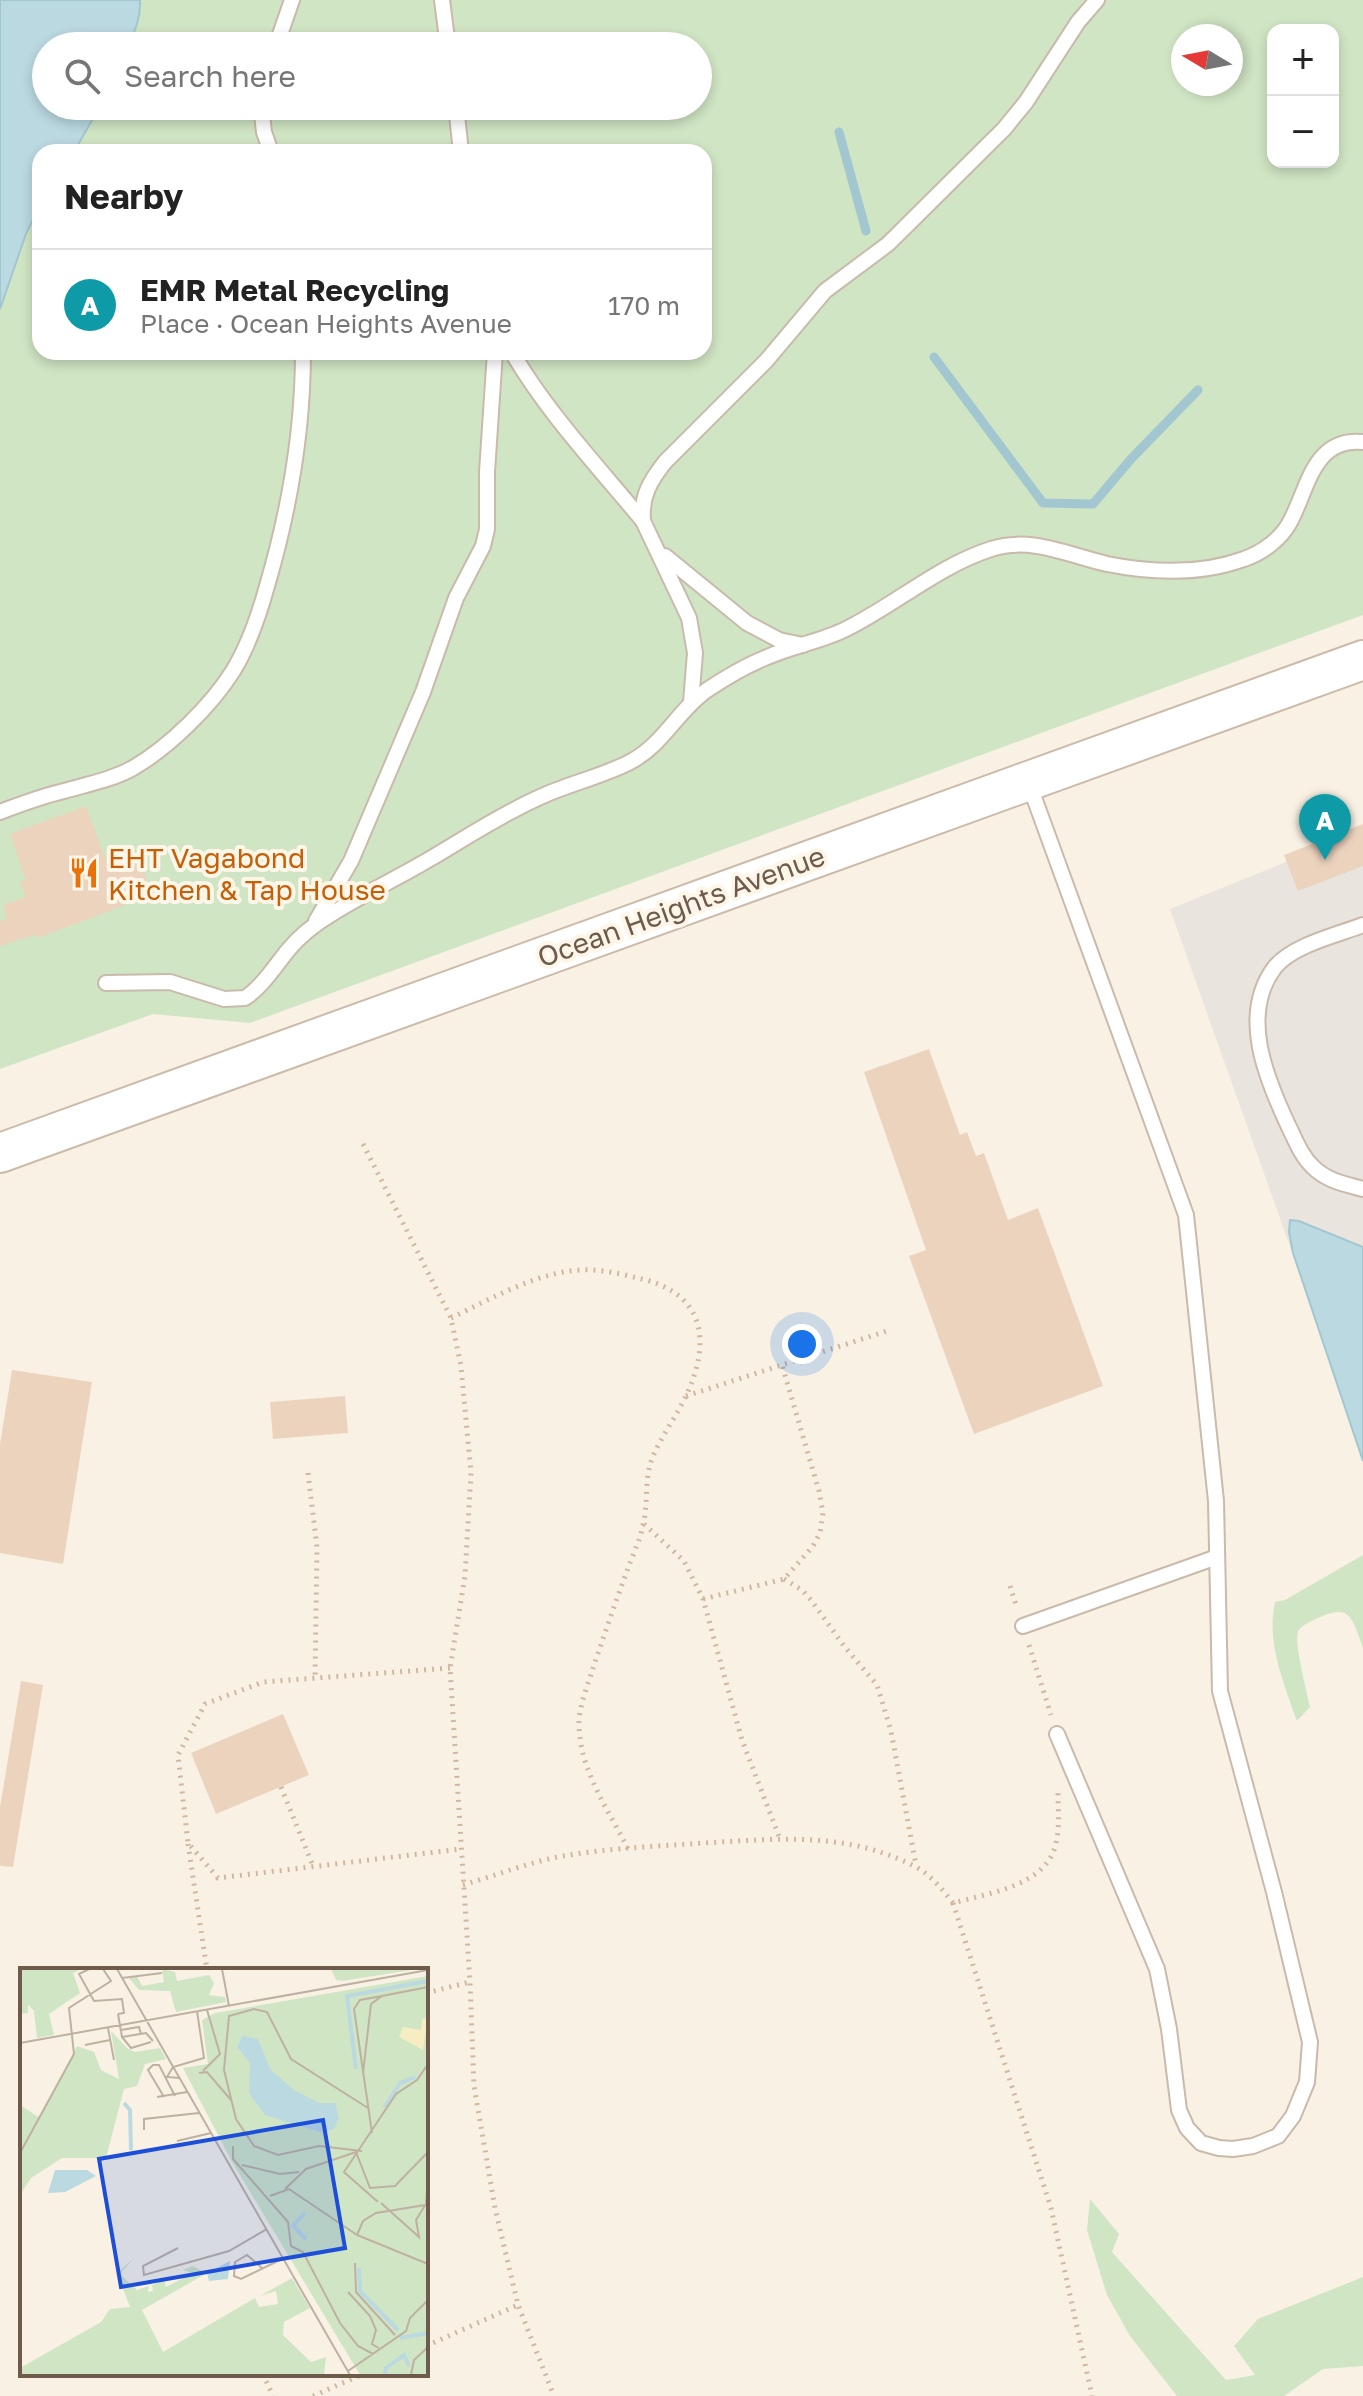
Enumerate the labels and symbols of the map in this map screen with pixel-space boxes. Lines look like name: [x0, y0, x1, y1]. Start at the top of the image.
north arrow: [1171, 24, 1243, 96]
pin: A: [1299, 794, 1351, 860]
street label: Ocean Heights Avenue: [533, 839, 829, 973]
place label: EHT Vagabond Kitchen & Tap House: [108, 841, 386, 906]
restaurant icon: EHT Vagabond Kitchen & Tap House: [67, 856, 101, 890]
your location: [782, 1324, 822, 1364]
inset map: [20, 1968, 428, 2376]

